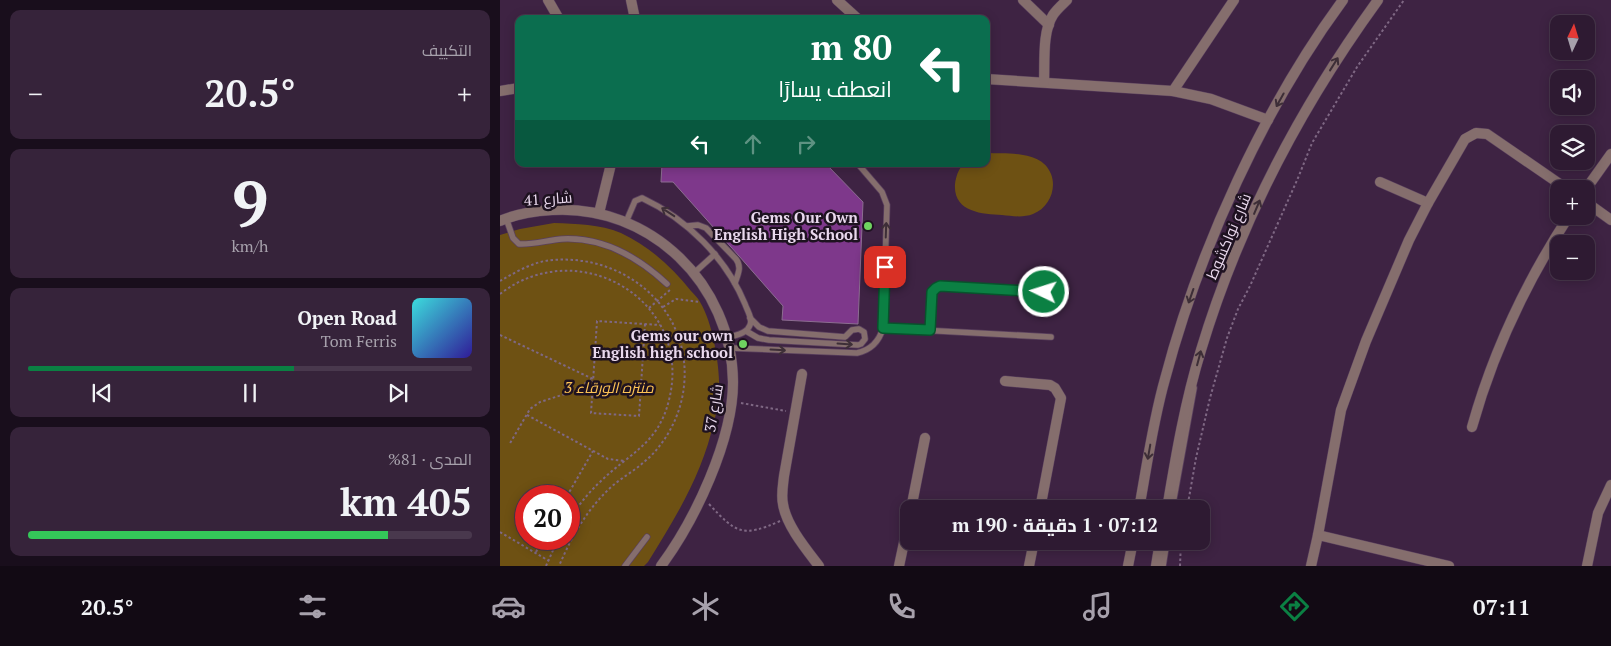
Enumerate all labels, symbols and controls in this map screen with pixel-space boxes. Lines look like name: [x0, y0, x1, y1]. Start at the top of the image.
north arrow: [1550, 15, 1595, 60]
map controls: [1550, 15, 1595, 280]
text: 80 m: [811, 24, 892, 70]
icon: left: [910, 35, 975, 100]
text: التكييف: [422, 39, 472, 61]
one-way arrow: [1329, 58, 1339, 72]
text: 20.5°: [204, 68, 296, 118]
button: sound: [1550, 70, 1595, 115]
text: انعطف يسارًا: [778, 74, 892, 103]
text: −: [28, 75, 43, 112]
text: +: [457, 75, 472, 112]
one-way arrow: [1274, 92, 1284, 107]
button: layers: [1550, 125, 1595, 170]
icon: left: [686, 130, 714, 158]
icon: ahead: [739, 130, 767, 158]
icon: right: [792, 130, 820, 158]
text: 9: [232, 159, 268, 246]
button: +: [1550, 180, 1595, 225]
street label: شارع 41: [523, 186, 573, 212]
street label: شارع نواكشوط: [1201, 190, 1257, 283]
one-way arrow: [1252, 200, 1262, 215]
one-way arrow: [661, 207, 675, 217]
place label: Gems Our Own English High School: [714, 207, 858, 244]
marker: Gems Our Own English High School: [862, 220, 874, 232]
one-way arrow: [881, 223, 891, 239]
text: km/h: [232, 235, 268, 257]
button: −: [1550, 235, 1595, 280]
pin: [864, 246, 906, 288]
icon: arrive: [871, 253, 899, 281]
position arrow: [1017, 265, 1069, 317]
one-way arrow: [1186, 287, 1195, 303]
text: Open Road: [297, 305, 397, 330]
place label: Gems our own English high school: [592, 325, 733, 362]
text: Tom Ferris: [321, 330, 397, 352]
marker: Gems our own English high school: [737, 338, 749, 350]
one-way arrow: [837, 339, 853, 349]
one-way arrow: [770, 345, 786, 354]
one-way arrow: [1194, 351, 1204, 367]
park label: منتزه الورقاء 3: [564, 377, 654, 397]
icon: previous: [88, 379, 116, 407]
icon: pause: [236, 379, 264, 407]
icon: next: [384, 379, 412, 407]
street label: شارع 37: [699, 382, 729, 434]
one-way arrow: [1143, 444, 1153, 460]
text: المدى · 81%: [388, 448, 472, 470]
text: 405 km: [340, 477, 472, 527]
speed limit sign: 20: [515, 485, 580, 550]
text: 07:12 · 1 دقيقة · 190 m: [952, 512, 1158, 537]
icon: filters: [295, 589, 330, 624]
icon: car: [491, 589, 526, 624]
icon: climate: [688, 589, 723, 624]
icon: phone: [884, 589, 919, 624]
icon: music: [1080, 589, 1115, 624]
icon: directions: [1277, 589, 1312, 624]
text: 20.5°: [81, 592, 134, 621]
text: 07:11: [1473, 592, 1530, 621]

